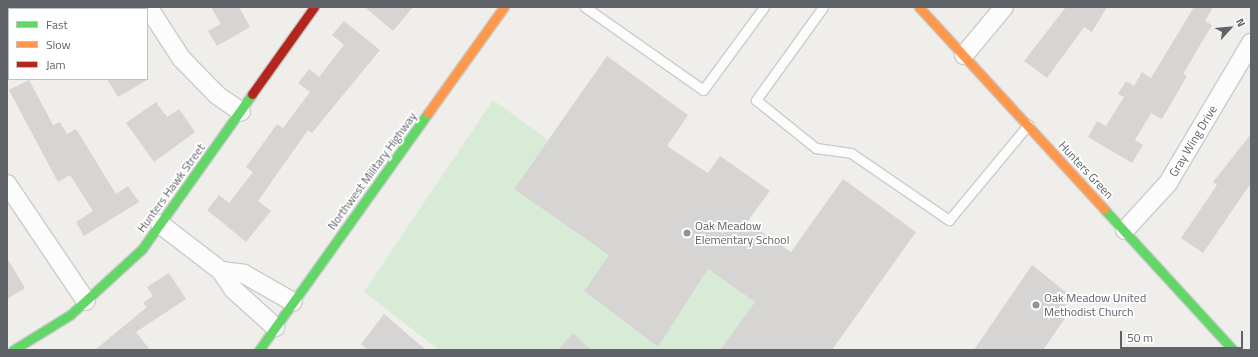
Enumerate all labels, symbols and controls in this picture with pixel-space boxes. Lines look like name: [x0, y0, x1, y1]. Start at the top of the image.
legend: [8, 8, 148, 80]
north arrow: [1210, 8, 1250, 48]
text: Fast: [46, 15, 68, 34]
text: N: [1232, 16, 1250, 30]
text: Slow: [46, 35, 71, 54]
text: Jam: [46, 55, 66, 74]
street label: Gray Wing Drive: [1166, 103, 1220, 179]
street label: Northwest Military Highway: [325, 109, 419, 233]
street label: Hunters Green: [1056, 138, 1116, 202]
street label: Hunters Hawk Street: [134, 141, 208, 235]
place label: Oak Meadow Elementary School: [695, 219, 789, 247]
marker: Oak Meadow Elementary School: [682, 228, 692, 238]
place label: Oak Meadow United Methodist Church: [1044, 291, 1146, 319]
marker: Oak Meadow United Methodist Church: [1031, 300, 1041, 310]
scale bar: [1122, 323, 1245, 349]
text: 50 m: [1127, 328, 1153, 347]

